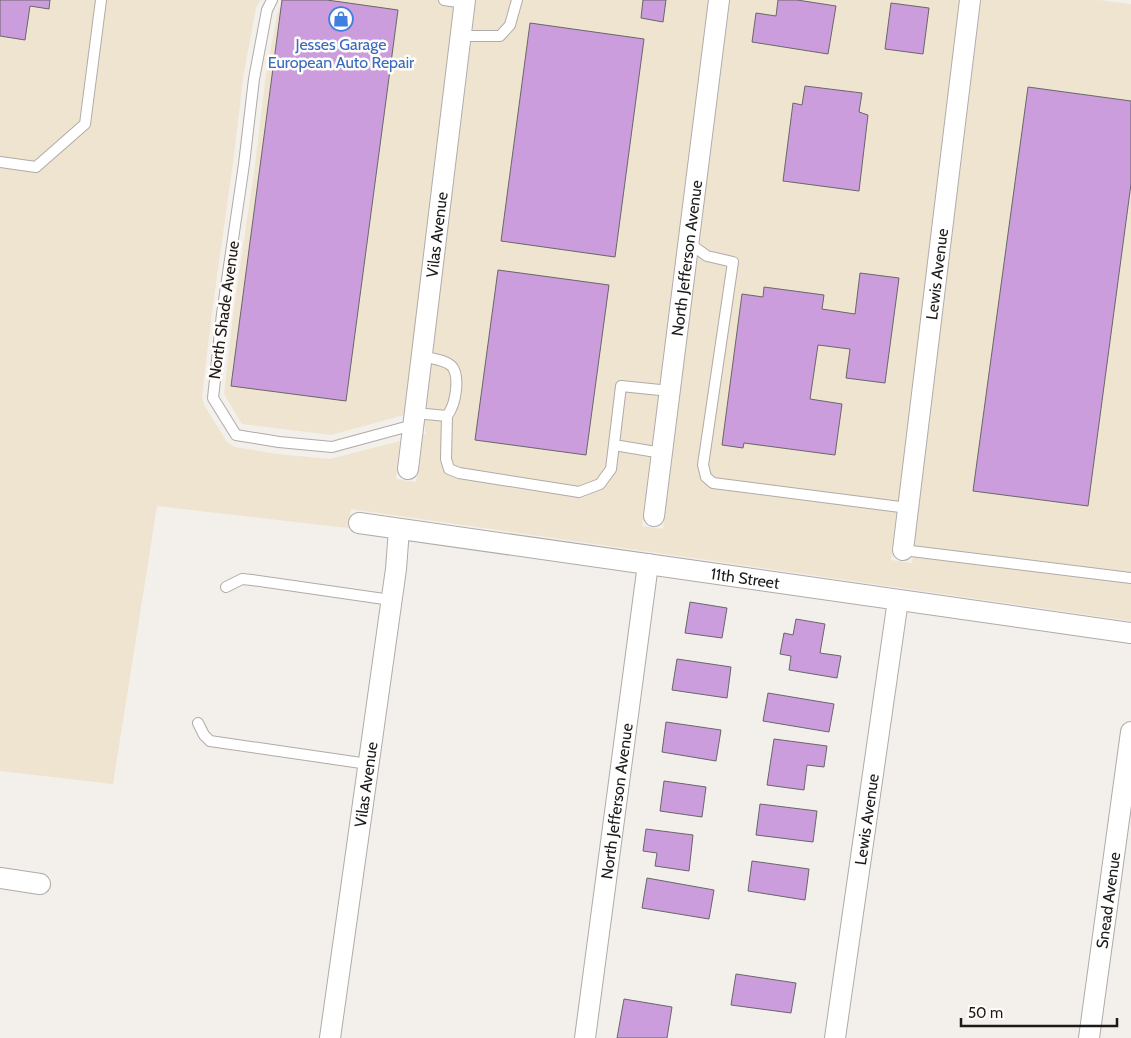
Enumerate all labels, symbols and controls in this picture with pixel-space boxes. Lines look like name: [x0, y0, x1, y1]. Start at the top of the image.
shop icon: Jesses Garage European Auto Repair: [328, 6, 354, 32]
place label: Jesses Garage European Auto Repair: [268, 35, 415, 72]
street label: North Jefferson Avenue: [667, 179, 706, 337]
street label: Vilas Avenue: [422, 191, 451, 279]
street label: Lewis Avenue: [922, 227, 952, 321]
street label: North Shade Avenue: [205, 240, 243, 380]
street label: 11th Street: [709, 564, 781, 592]
street label: North Jefferson Avenue: [597, 722, 636, 880]
street label: Vilas Avenue: [350, 740, 381, 829]
street label: Lewis Avenue: [851, 772, 882, 866]
street label: Snead Avenue: [1092, 851, 1124, 950]
scale bar: [961, 996, 1117, 1028]
text: 50 m: [968, 1004, 1003, 1022]

